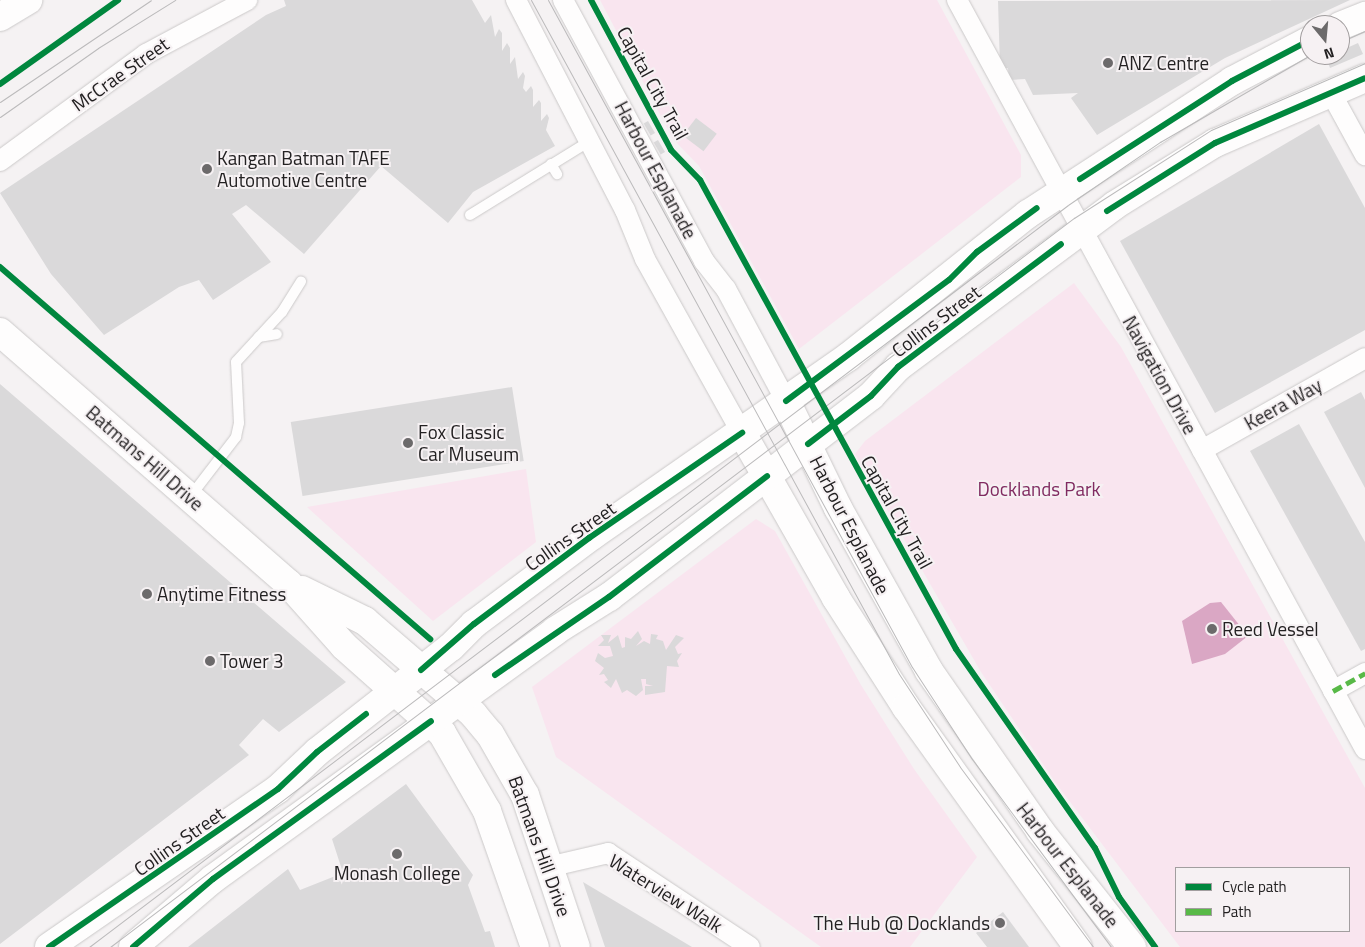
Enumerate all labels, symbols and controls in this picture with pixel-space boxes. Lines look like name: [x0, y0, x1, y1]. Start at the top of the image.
north arrow: [1300, 15, 1350, 65]
street label: Capital City Trail: [612, 22, 694, 144]
street label: McCrae Street: [67, 32, 173, 116]
text: N: [1322, 42, 1337, 65]
place label: ANZ Centre: [1118, 52, 1209, 74]
marker: ANZ Centre: [1102, 57, 1114, 69]
street label: Harbour Esplanade: [610, 97, 702, 243]
place label: Kangan Batman TAFE Automotive Centre: [217, 147, 390, 191]
marker: Kangan Batman TAFE Automotive Centre: [201, 163, 213, 175]
street label: Collins Street: [887, 280, 985, 362]
street label: Navigation Drive: [1118, 312, 1202, 438]
street label: Keera Way: [1240, 373, 1326, 435]
street label: Batmans Hill Drive: [82, 401, 208, 515]
place label: Fox Classic Car Museum: [418, 421, 519, 465]
marker: Fox Classic Car Museum: [402, 437, 414, 449]
street label: Capital City Trail: [856, 451, 938, 573]
street label: Harbour Esplanade: [805, 452, 895, 598]
park label: Docklands Park: [977, 478, 1101, 500]
street label: Collins Street: [520, 496, 620, 576]
place label: Anytime Fitness: [157, 583, 286, 605]
marker: Anytime Fitness: [141, 588, 153, 600]
place label: Reed Vessel: [1222, 618, 1319, 640]
marker: Reed Vessel: [1206, 623, 1218, 635]
place label: Tower 3: [220, 650, 284, 672]
marker: Tower 3: [204, 655, 216, 667]
street label: Batmans Hill Drive: [504, 773, 576, 919]
street label: Harbour Esplanade: [1012, 798, 1124, 932]
street label: Collins Street: [129, 801, 229, 881]
marker: Monash College: [391, 848, 403, 860]
street label: Waterview Walk: [605, 849, 727, 937]
place label: Monash College: [334, 862, 460, 884]
legend: [1175, 867, 1350, 932]
text: Cycle path: [1222, 875, 1287, 898]
text: Path: [1222, 900, 1252, 923]
place label: The Hub @ Docklands: [814, 912, 990, 934]
marker: The Hub @ Docklands: [994, 917, 1006, 929]

